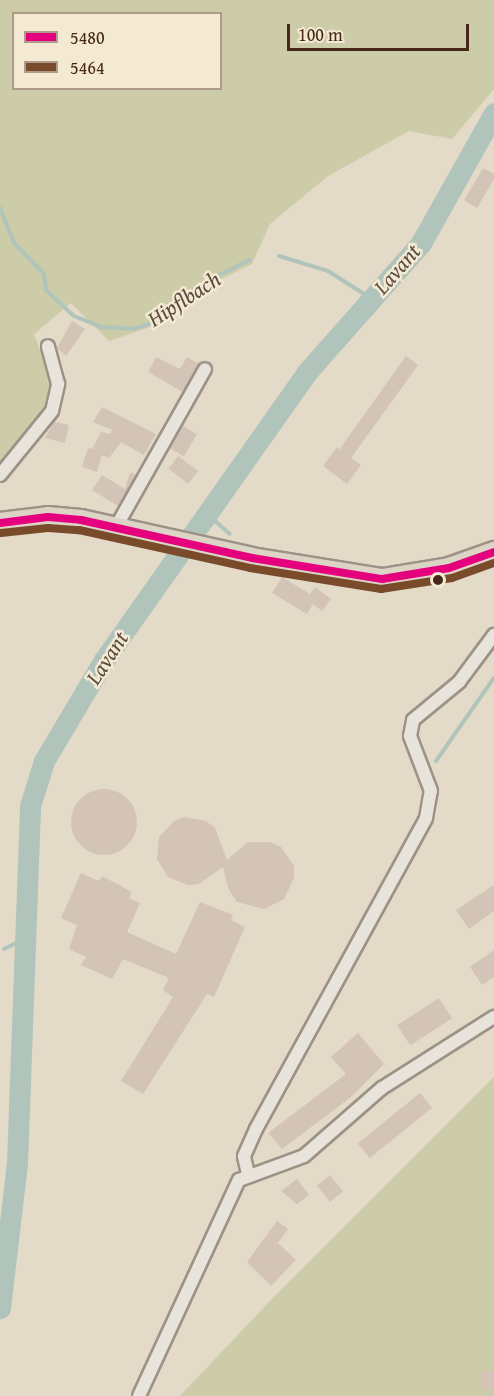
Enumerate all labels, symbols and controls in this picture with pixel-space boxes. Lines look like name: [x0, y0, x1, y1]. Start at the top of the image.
legend: [12, 12, 222, 90]
scale bar: [290, 12, 472, 50]
text: 100 m: [298, 21, 343, 48]
text: 5480: [70, 24, 105, 51]
text: 5464: [70, 54, 105, 81]
water label: Lavant: [368, 238, 426, 300]
water label: Hipflbach: [143, 266, 225, 332]
unlabelled marker: [432, 574, 444, 586]
water label: Lavant: [80, 626, 134, 690]

